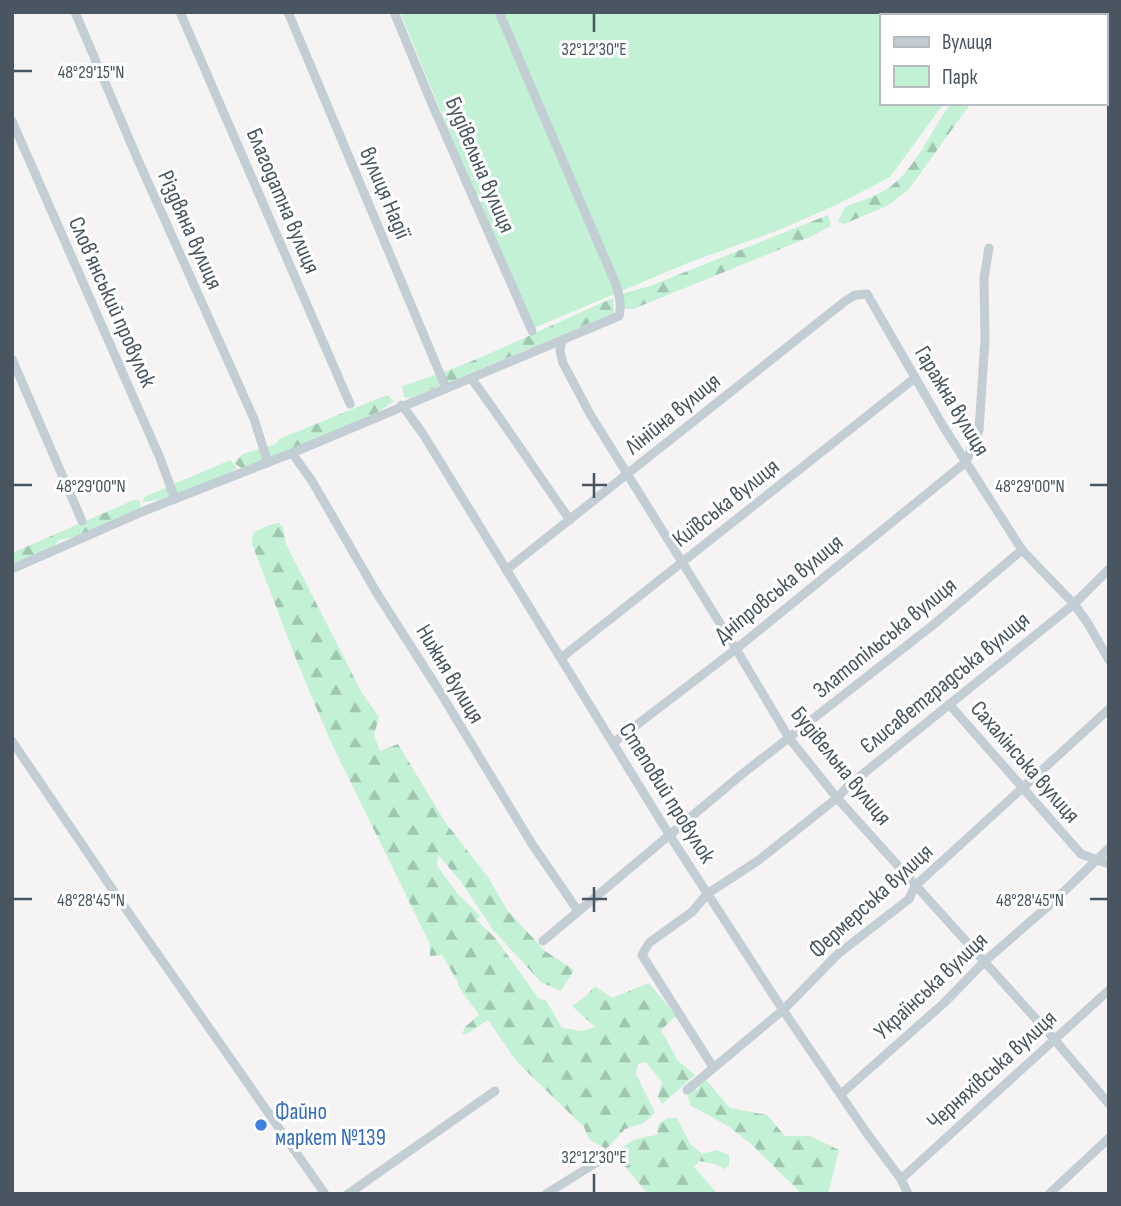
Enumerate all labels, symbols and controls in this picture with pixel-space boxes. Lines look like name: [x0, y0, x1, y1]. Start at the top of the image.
legend: [880, 14, 1107, 105]
text: Вулиця: [942, 30, 992, 55]
text: 32°12'30"E: [561, 39, 627, 60]
text: 48°29'15"N: [58, 62, 124, 83]
text: Парк: [942, 65, 977, 90]
street label: Будівельна вулиця: [439, 93, 521, 237]
street label: Благодатна вулиця: [240, 124, 326, 278]
street label: вулиця Надії: [353, 143, 417, 244]
street label: Різдвяна вулиця: [151, 166, 229, 294]
street label: Словʼянський провулок: [62, 212, 162, 392]
street label: Гаражна вулиця: [908, 341, 996, 461]
street label: Лінійна вулиця: [619, 367, 726, 461]
street label: Київська вулиця: [667, 453, 785, 553]
text: 48°29'00"N: [56, 476, 126, 497]
text: 48°29'00"N: [995, 476, 1065, 497]
street label: Дніпровська вулиця: [709, 529, 849, 649]
street label: Златопільська вулиця: [808, 572, 962, 704]
street label: Єлисаветградська вулиця: [855, 606, 1035, 760]
street label: Нижня вулиця: [410, 619, 490, 729]
street label: Сахалінська вулиця: [964, 695, 1086, 829]
street label: Будівельна вулиця: [785, 701, 897, 831]
street label: Степовий провулок: [613, 718, 722, 869]
street label: Фермерська вулиця: [803, 838, 939, 964]
text: 48°28'45"N: [57, 890, 125, 911]
text: 48°28'45"N: [996, 890, 1064, 911]
street label: Українська вулиця: [869, 926, 993, 1046]
street label: Черняхівська вулиця: [921, 1004, 1063, 1136]
place label: Файно маркет №139: [275, 1098, 386, 1152]
marker: Файно маркет №139: [253, 1117, 269, 1133]
text: 32°12'30"E: [561, 1147, 627, 1168]

